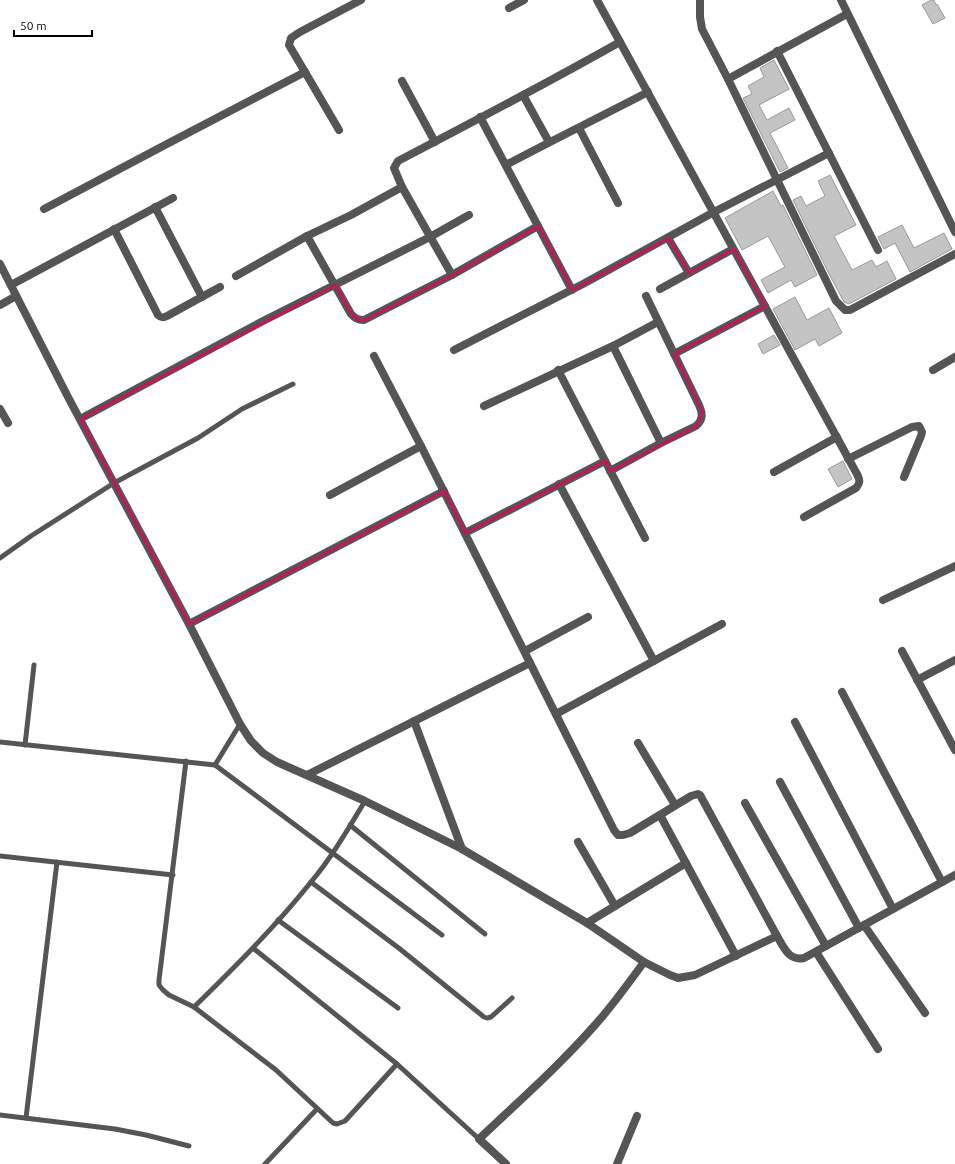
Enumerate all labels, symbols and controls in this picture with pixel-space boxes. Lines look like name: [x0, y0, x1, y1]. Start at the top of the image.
scale bar: [14, 12, 92, 38]
text: 50 m: [20, 19, 47, 32]

